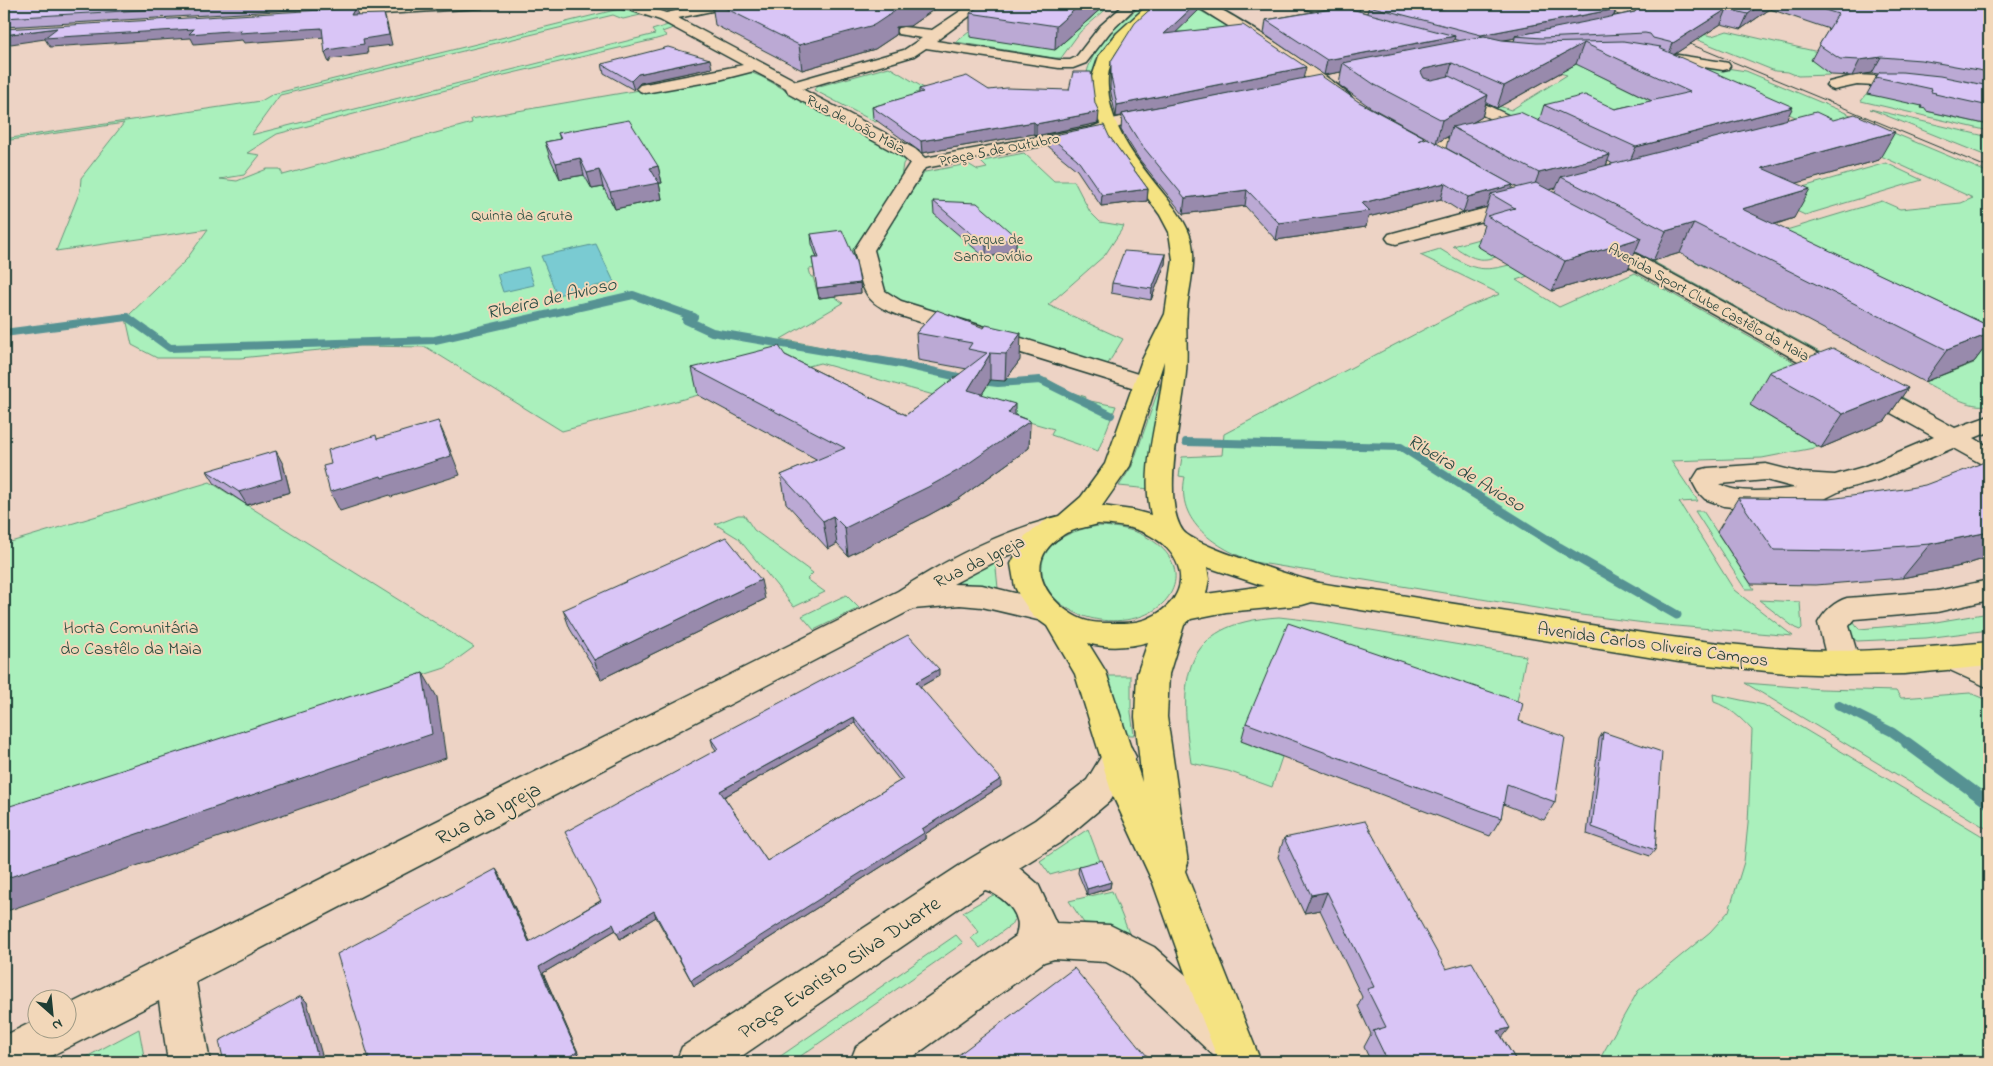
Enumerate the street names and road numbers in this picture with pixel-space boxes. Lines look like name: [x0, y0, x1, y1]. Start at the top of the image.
street label: Rua de João Maia: [802, 89, 909, 160]
street label: Praça 5 de Outubro: [937, 127, 1062, 172]
street label: Avenida Sport Clube Castêlo da Maia: [1604, 238, 1813, 368]
street label: Rua da Igreja: [930, 530, 1030, 597]
street label: Avenida Carlos Oliveira Campos: [1536, 617, 1770, 675]
street label: Rua da Igreja: [431, 775, 548, 856]
street label: Praça Evaristo Silva Duarte: [733, 889, 948, 1048]

